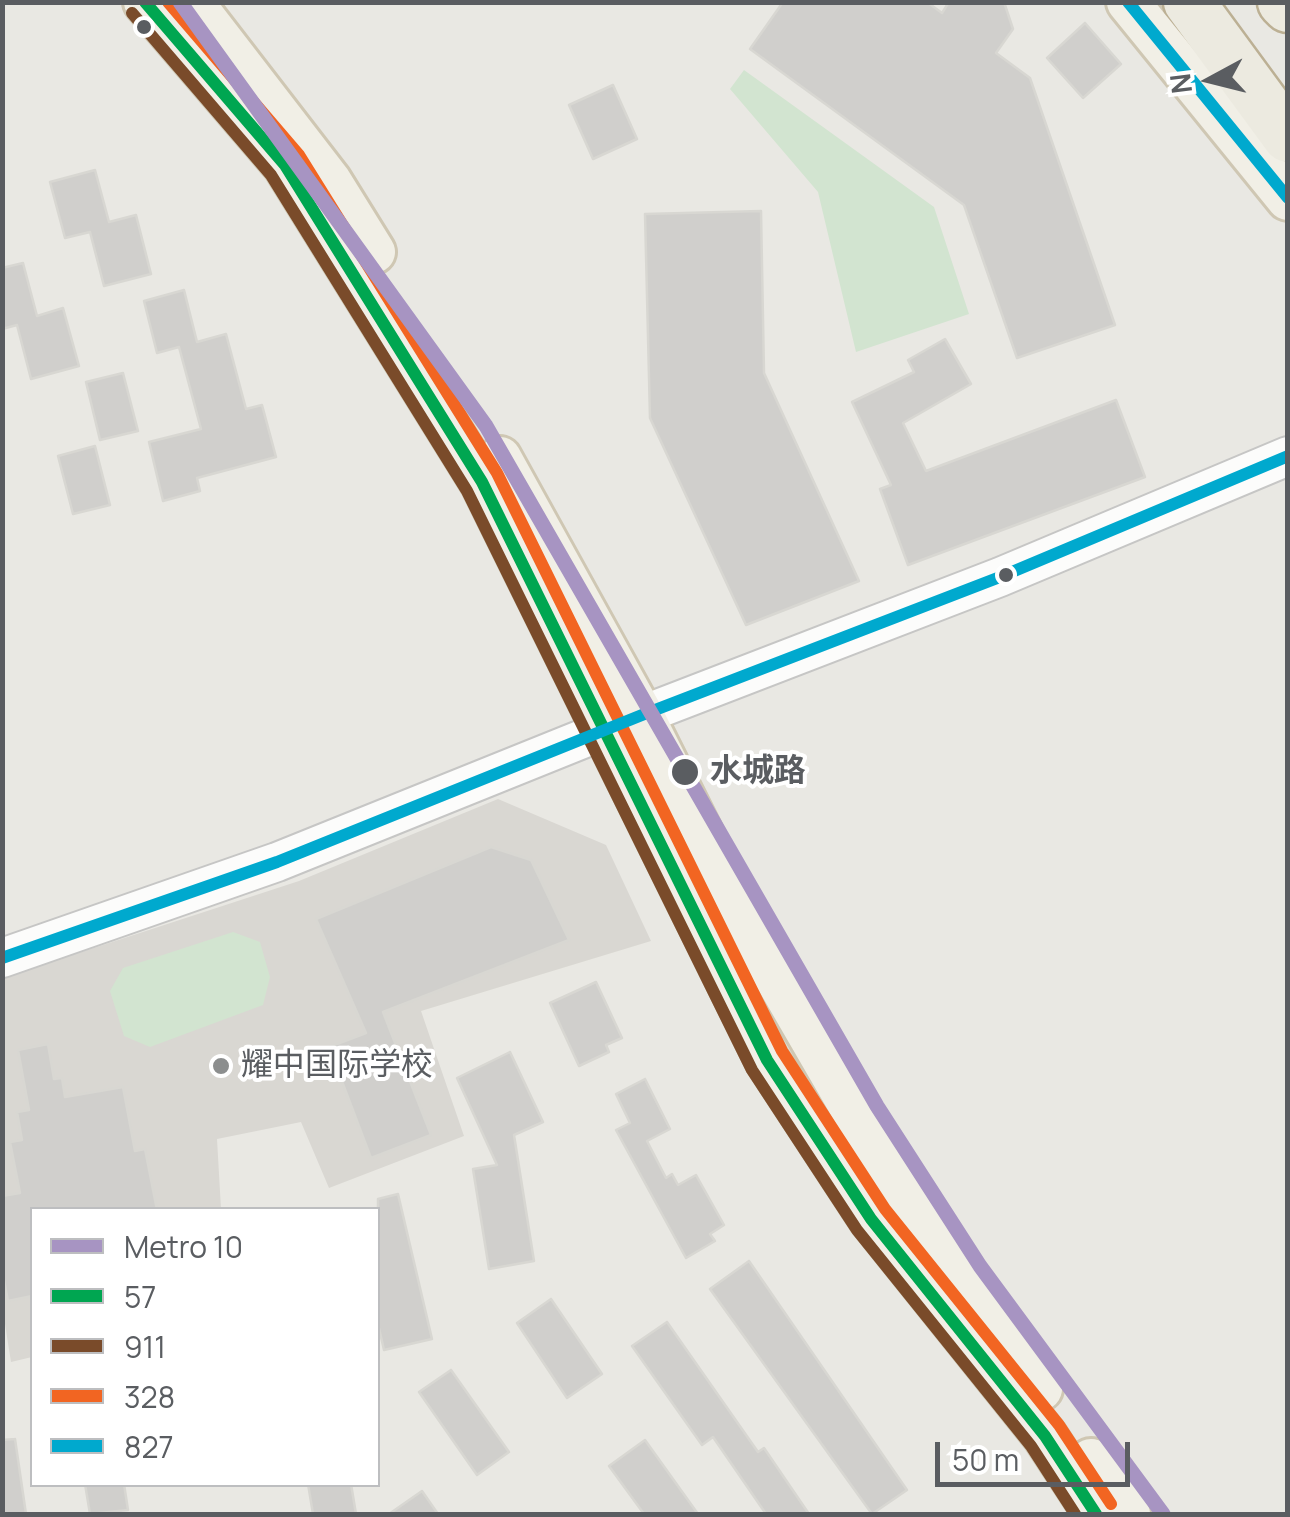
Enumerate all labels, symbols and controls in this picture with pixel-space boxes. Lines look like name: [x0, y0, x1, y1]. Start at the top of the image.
unlabelled marker: [134, 17, 154, 37]
north arrow: [1160, 30, 1260, 130]
text: N: [1160, 71, 1200, 96]
unlabelled marker: [996, 565, 1016, 585]
place label: 水城路: [710, 753, 806, 791]
marker: 水城路: [669, 756, 701, 788]
place label: 耀中国际学校: [241, 1047, 433, 1085]
marker: 耀中国际学校: [210, 1055, 232, 1077]
legend: [30, 1207, 380, 1487]
text: Metro 10: [124, 1226, 243, 1267]
text: 57: [124, 1276, 156, 1317]
text: 911: [124, 1326, 166, 1367]
text: 328: [124, 1376, 175, 1417]
scale bar: [940, 1422, 1135, 1484]
text: 827: [124, 1426, 174, 1467]
text: 50 m: [952, 1439, 1019, 1480]

